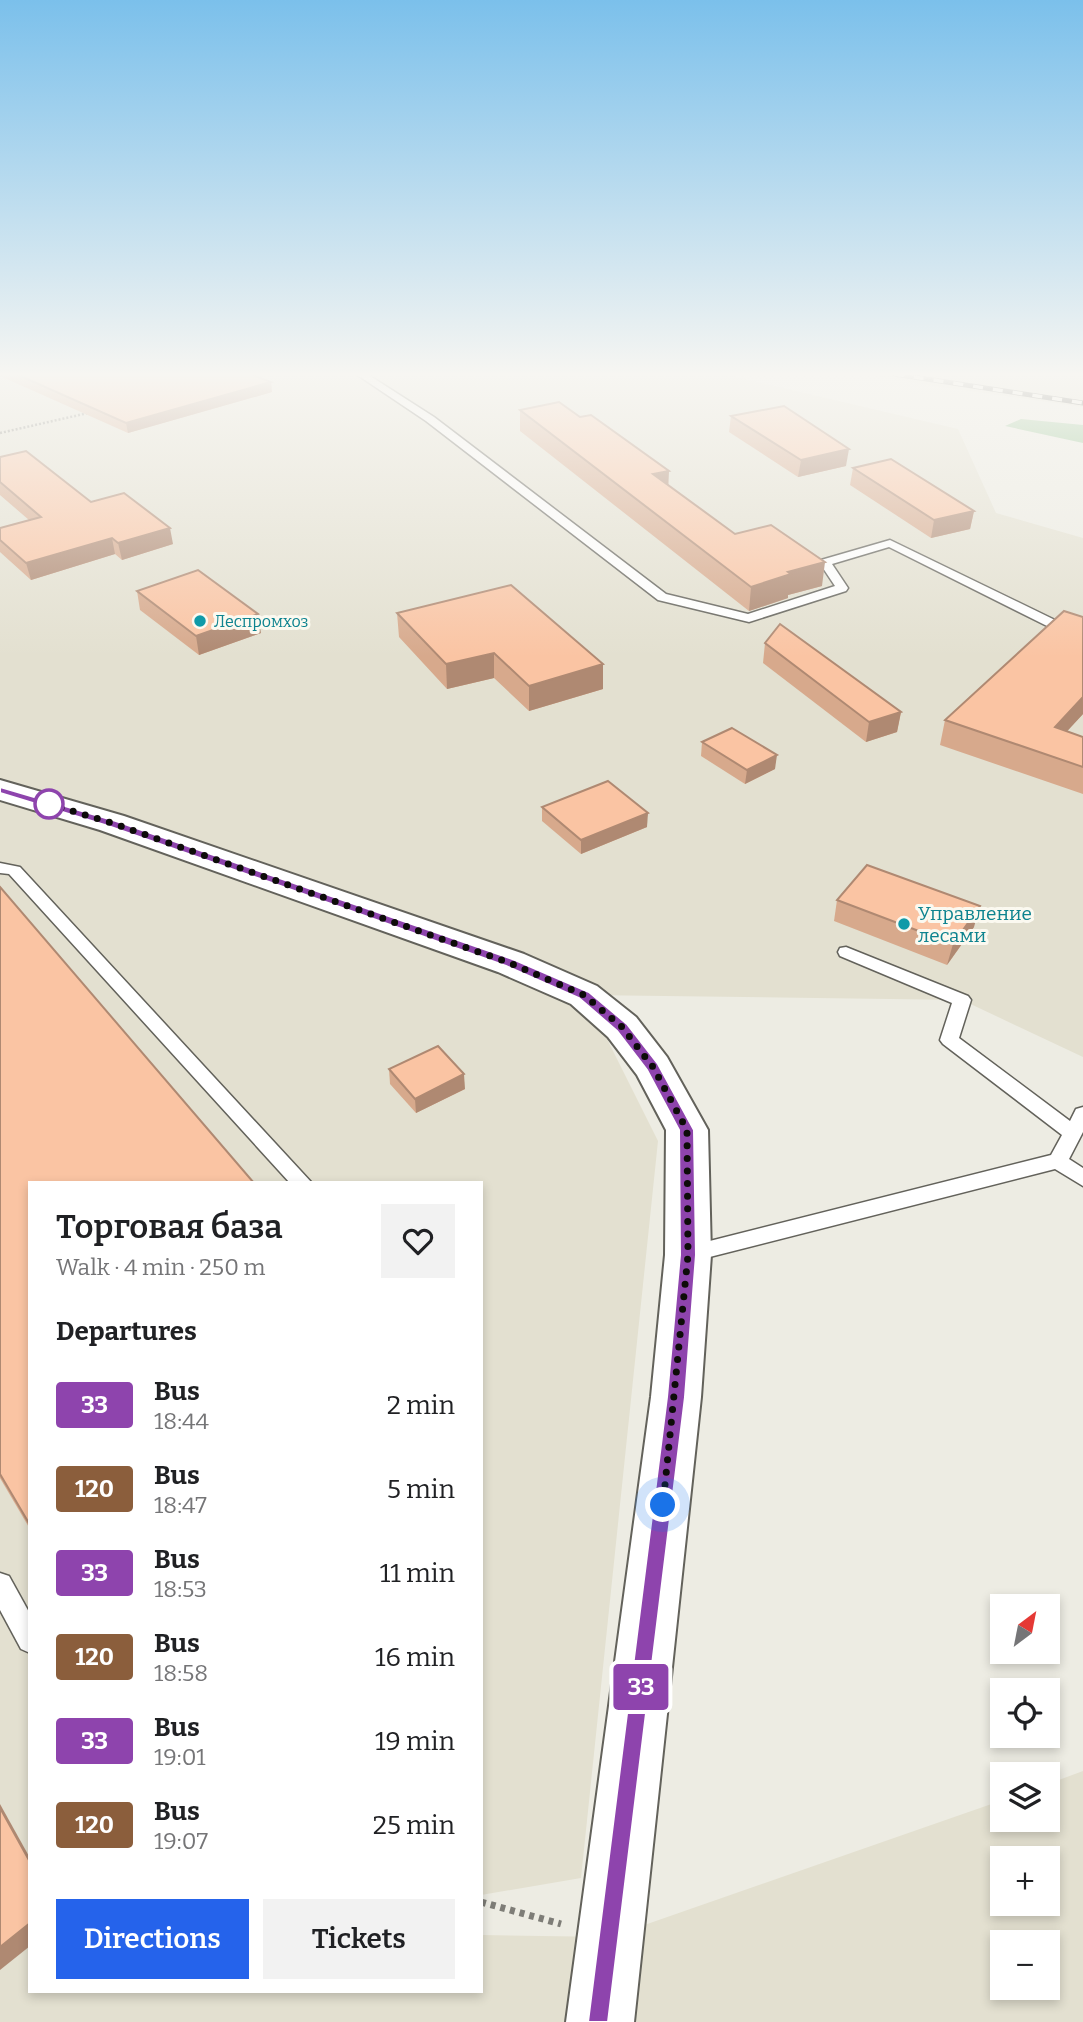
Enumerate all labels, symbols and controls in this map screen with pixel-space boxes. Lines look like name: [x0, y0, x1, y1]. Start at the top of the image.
place label: Леспромхоз: [214, 612, 309, 631]
marker: Леспромхоз: [192, 613, 208, 629]
unlabelled marker: [34, 789, 64, 819]
place label: Управление лесами: [918, 902, 1032, 947]
marker: Управление лесами: [896, 916, 912, 932]
button: heart: [381, 1204, 455, 1278]
text: Торговая база: [56, 1207, 283, 1247]
text: Walk · 4 min · 250 m: [56, 1253, 265, 1281]
text: Departures: [56, 1316, 197, 1347]
text: Bus: [154, 1376, 200, 1407]
text: 2 min: [387, 1390, 455, 1421]
text: 33: [81, 1391, 108, 1419]
text: 18:44: [154, 1407, 209, 1435]
text: Bus: [154, 1460, 200, 1491]
text: 5 min: [387, 1474, 455, 1505]
text: 120: [75, 1475, 114, 1503]
your location: [645, 1487, 680, 1522]
text: 18:47: [154, 1491, 207, 1519]
text: Bus: [154, 1544, 200, 1575]
text: 11 min: [380, 1558, 455, 1589]
text: 33: [81, 1559, 108, 1587]
text: 18:53: [154, 1575, 207, 1603]
north arrow: [990, 1594, 1060, 1664]
map controls: [990, 1594, 1060, 2000]
text: Bus: [154, 1628, 200, 1659]
text: 16 min: [375, 1642, 455, 1673]
text: 120: [75, 1643, 114, 1671]
text: 18:58: [154, 1659, 208, 1687]
line badge: 33: [610, 1664, 672, 1710]
text: 33: [627, 1673, 655, 1701]
button: locate: [990, 1678, 1060, 1748]
text: Bus: [154, 1712, 200, 1743]
text: 19 min: [375, 1726, 455, 1757]
text: 33: [81, 1727, 108, 1755]
text: 19:01: [154, 1743, 206, 1771]
button: layers: [990, 1762, 1060, 1832]
text: Bus: [154, 1796, 200, 1827]
text: 25 min: [373, 1810, 455, 1841]
text: 120: [75, 1811, 114, 1839]
text: 19:07: [154, 1827, 208, 1855]
button: +: [990, 1846, 1060, 1916]
button: Directions: [56, 1899, 249, 1979]
button: Tickets: [263, 1899, 455, 1979]
button: −: [990, 1930, 1060, 2000]

